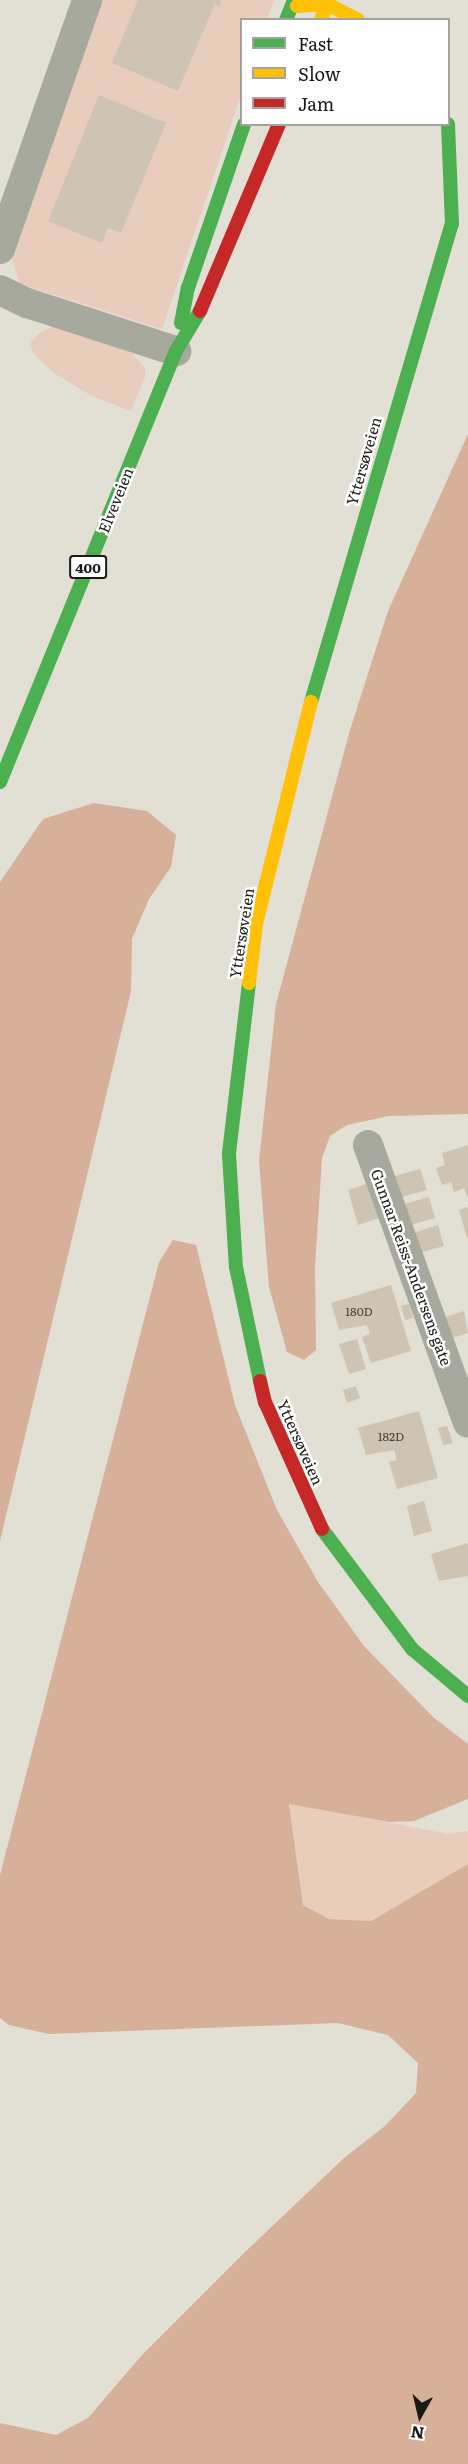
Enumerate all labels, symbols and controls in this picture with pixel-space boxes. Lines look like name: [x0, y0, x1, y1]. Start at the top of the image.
legend: [240, 18, 450, 126]
text: Fast: [298, 30, 333, 57]
text: Slow: [298, 60, 340, 87]
text: Jam: [298, 90, 334, 117]
street label: Yttersøveien: [342, 415, 384, 507]
street label: Elveveien: [94, 465, 136, 535]
road number: 400: [68, 556, 107, 578]
street label: Yttersøveien: [225, 887, 257, 979]
street label: Gunnar Reiss-Andersens gate: [368, 1166, 456, 1368]
house number: 180D: [345, 1305, 373, 1319]
street label: Yttersøveien: [274, 1397, 328, 1487]
house number: 182D: [378, 1430, 404, 1444]
north arrow: [390, 2386, 450, 2446]
text: N: [409, 2421, 426, 2447]

